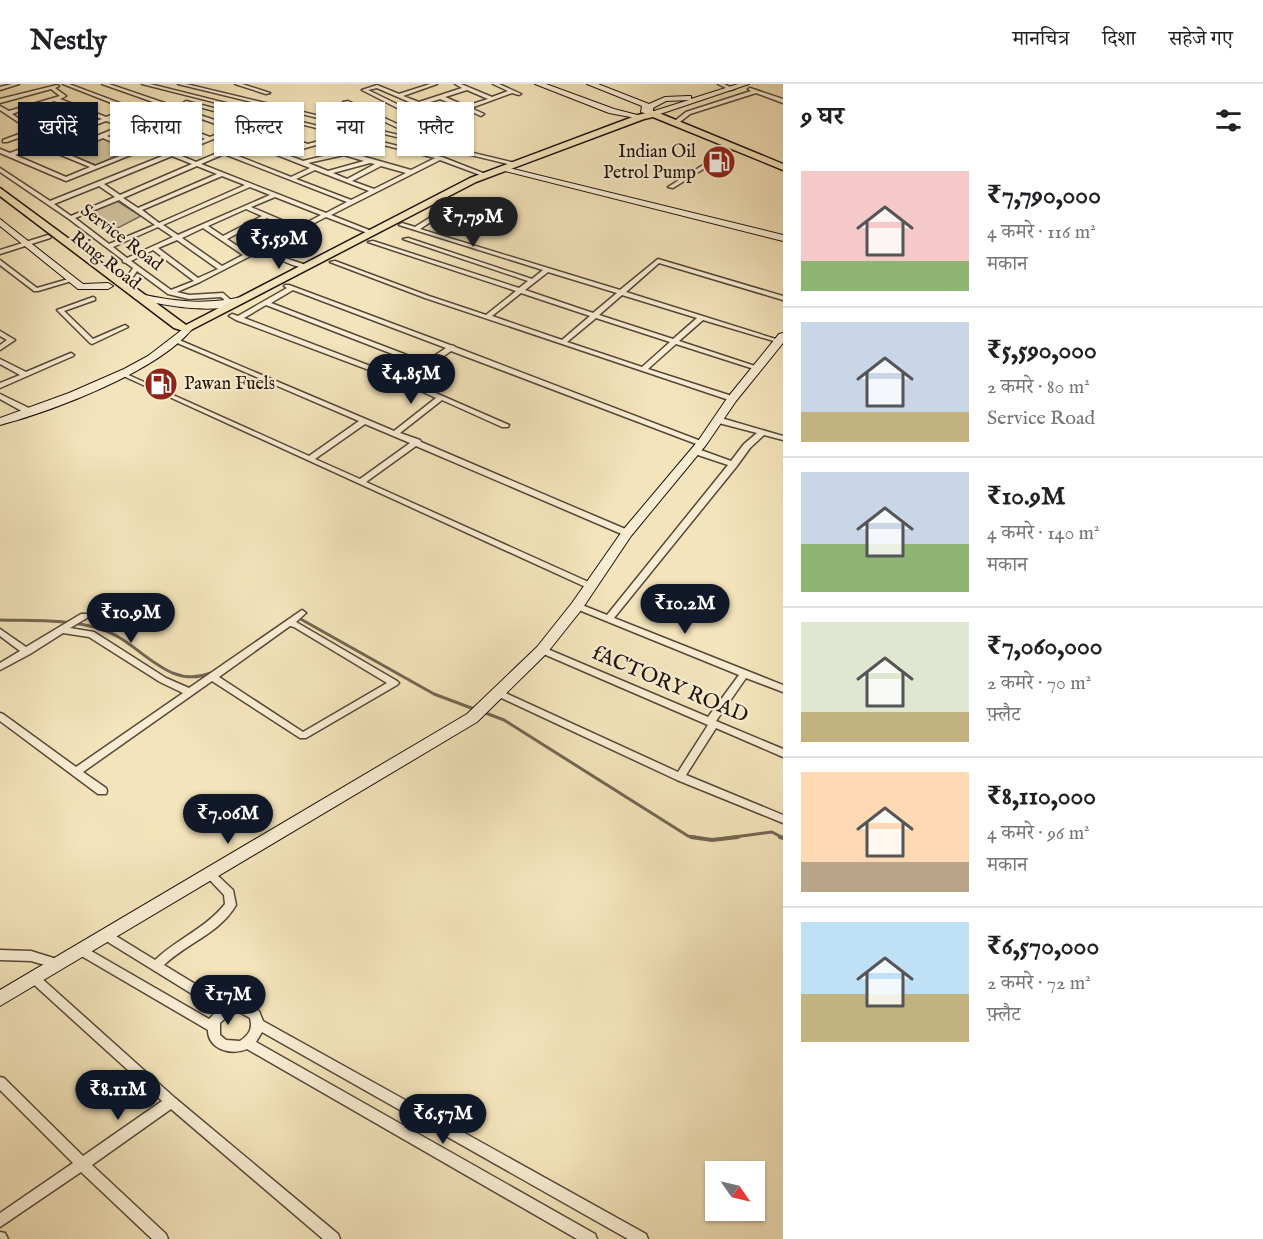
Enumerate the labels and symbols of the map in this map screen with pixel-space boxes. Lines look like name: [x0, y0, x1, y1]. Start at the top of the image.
place label: Indian Oil Petrol Pump: [603, 141, 696, 185]
fuel station icon: Indian Oil Petrol Pump: [701, 144, 737, 180]
pin: ₹7.79M: [424, 197, 522, 248]
street label: Service Road: [75, 199, 167, 277]
pin: ₹5.59M: [230, 219, 328, 270]
street label: Ring Road: [65, 227, 145, 296]
pin: ₹4.85M: [362, 354, 460, 405]
fuel station icon: Pawan Fuels: [143, 366, 179, 402]
place label: Pawan Fuels: [184, 373, 275, 396]
pin: ₹10.2M: [636, 584, 734, 635]
pin: ₹10.9M: [82, 593, 180, 644]
street label: fACTORY ROAD: [588, 640, 752, 730]
pin: ₹7.06M: [179, 794, 277, 845]
pin: ₹17M: [192, 975, 264, 1026]
pin: ₹8.11M: [69, 1070, 167, 1121]
pin: ₹6.57M: [394, 1094, 492, 1145]
north arrow: [705, 1161, 765, 1221]

